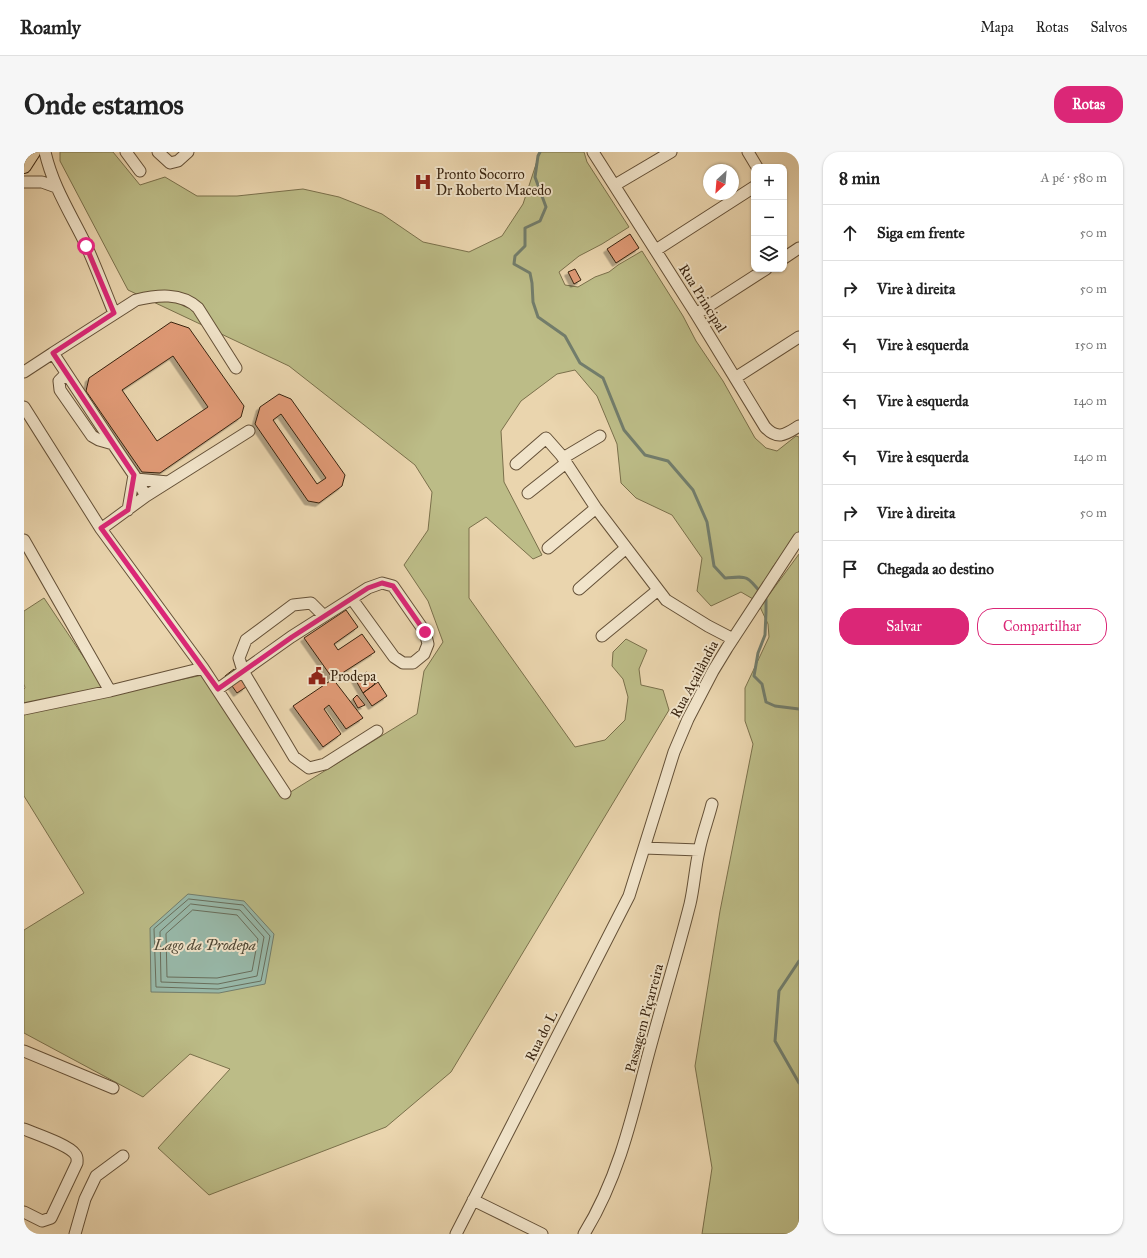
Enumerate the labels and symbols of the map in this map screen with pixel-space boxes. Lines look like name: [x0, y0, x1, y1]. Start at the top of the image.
north arrow: [703, 164, 739, 200]
place label: Pronto Socorro Dr Roberto Macedo: [436, 166, 552, 199]
hospital icon: Pronto Socorro Dr Roberto Macedo: [413, 172, 433, 192]
route start: [77, 237, 95, 255]
street label: Rua Principal: [675, 261, 730, 336]
route end: [416, 623, 434, 641]
street label: Rua Açailândia: [667, 638, 722, 721]
public building icon: Prodepa: [307, 666, 327, 686]
place label: Prodepa: [330, 668, 376, 685]
water label: Lago da Prodepa: [153, 936, 256, 955]
street label: Passagem Piçarreira: [622, 962, 667, 1074]
street label: Rua do L: [522, 1008, 561, 1064]

